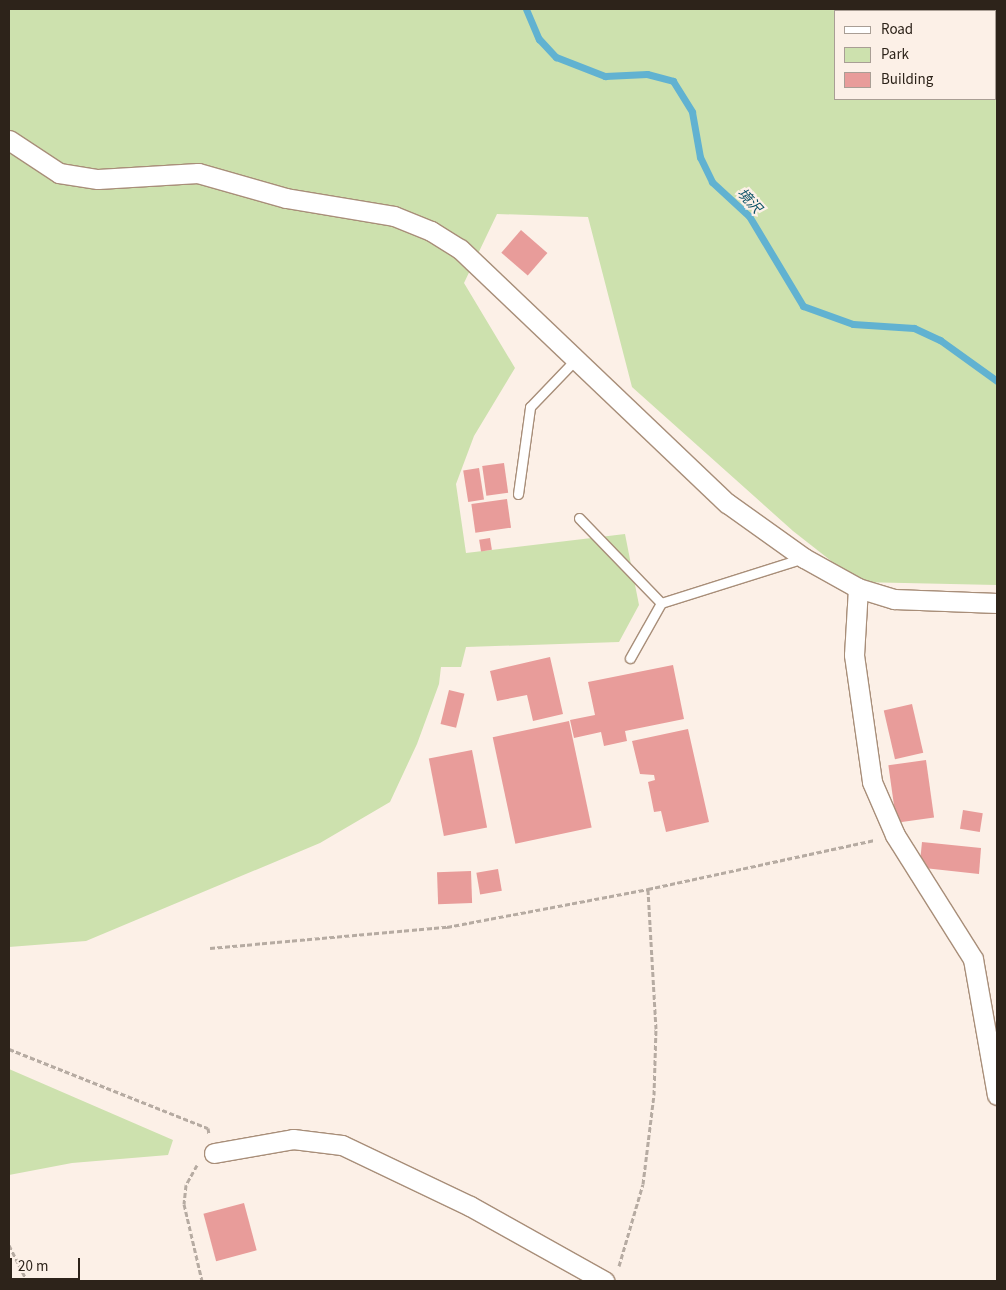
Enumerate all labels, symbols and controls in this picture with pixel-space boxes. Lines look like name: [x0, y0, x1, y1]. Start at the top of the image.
legend: [834, 10, 996, 100]
text: Road: [881, 19, 913, 40]
text: Park: [881, 44, 909, 65]
text: Building: [881, 69, 933, 90]
water label: 境沢: [733, 185, 765, 217]
scale bar: [12, 1248, 82, 1280]
text: 20 m: [18, 1256, 48, 1277]

